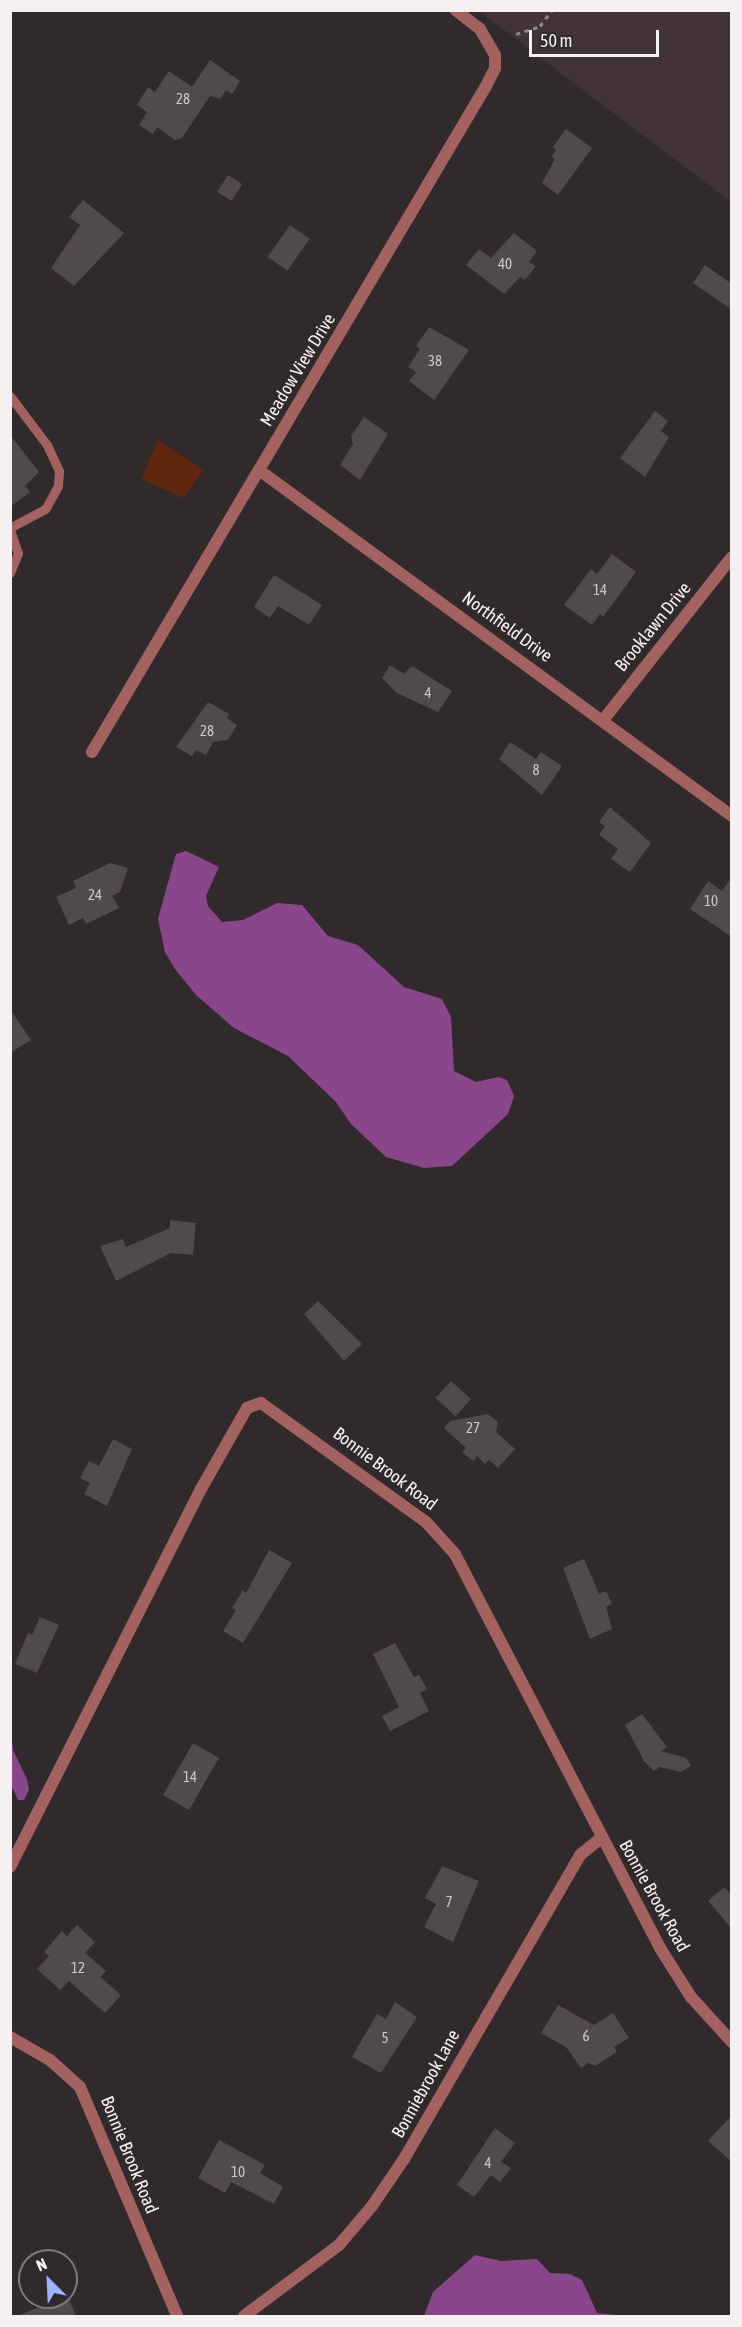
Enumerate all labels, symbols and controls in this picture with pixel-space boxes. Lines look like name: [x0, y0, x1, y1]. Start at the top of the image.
scale bar: [532, 18, 662, 56]
text: 50 m: [540, 30, 572, 51]
house number: 28: [176, 90, 190, 108]
house number: 40: [498, 255, 512, 273]
street label: Meadow View Drive: [256, 310, 340, 430]
house number: 38: [428, 352, 442, 370]
street label: Brooklawn Drive: [610, 578, 696, 676]
house number: 14: [593, 581, 607, 599]
street label: Northfield Drive: [458, 587, 556, 667]
house number: 4: [424, 684, 432, 702]
house number: 28: [200, 722, 214, 740]
house number: 8: [532, 761, 540, 779]
house number: 24: [88, 886, 102, 904]
house number: 10: [704, 892, 718, 910]
house number: 27: [466, 1419, 480, 1437]
street label: Bonnie Brook Road: [329, 1423, 441, 1515]
house number: 14: [183, 1768, 197, 1786]
street label: Bonnie Brook Road: [614, 1836, 694, 1956]
house number: 7: [445, 1893, 453, 1911]
house number: 12: [71, 1959, 85, 1977]
street label: Bonniebrook Lane: [387, 2026, 465, 2142]
house number: 6: [582, 2027, 590, 2045]
house number: 5: [381, 2029, 389, 2047]
street label: Bonnie Brook Road: [96, 2093, 162, 2217]
house number: 4: [484, 2154, 492, 2172]
house number: 10: [231, 2163, 245, 2181]
north arrow: [18, 2249, 78, 2309]
text: N: [34, 2254, 49, 2275]

